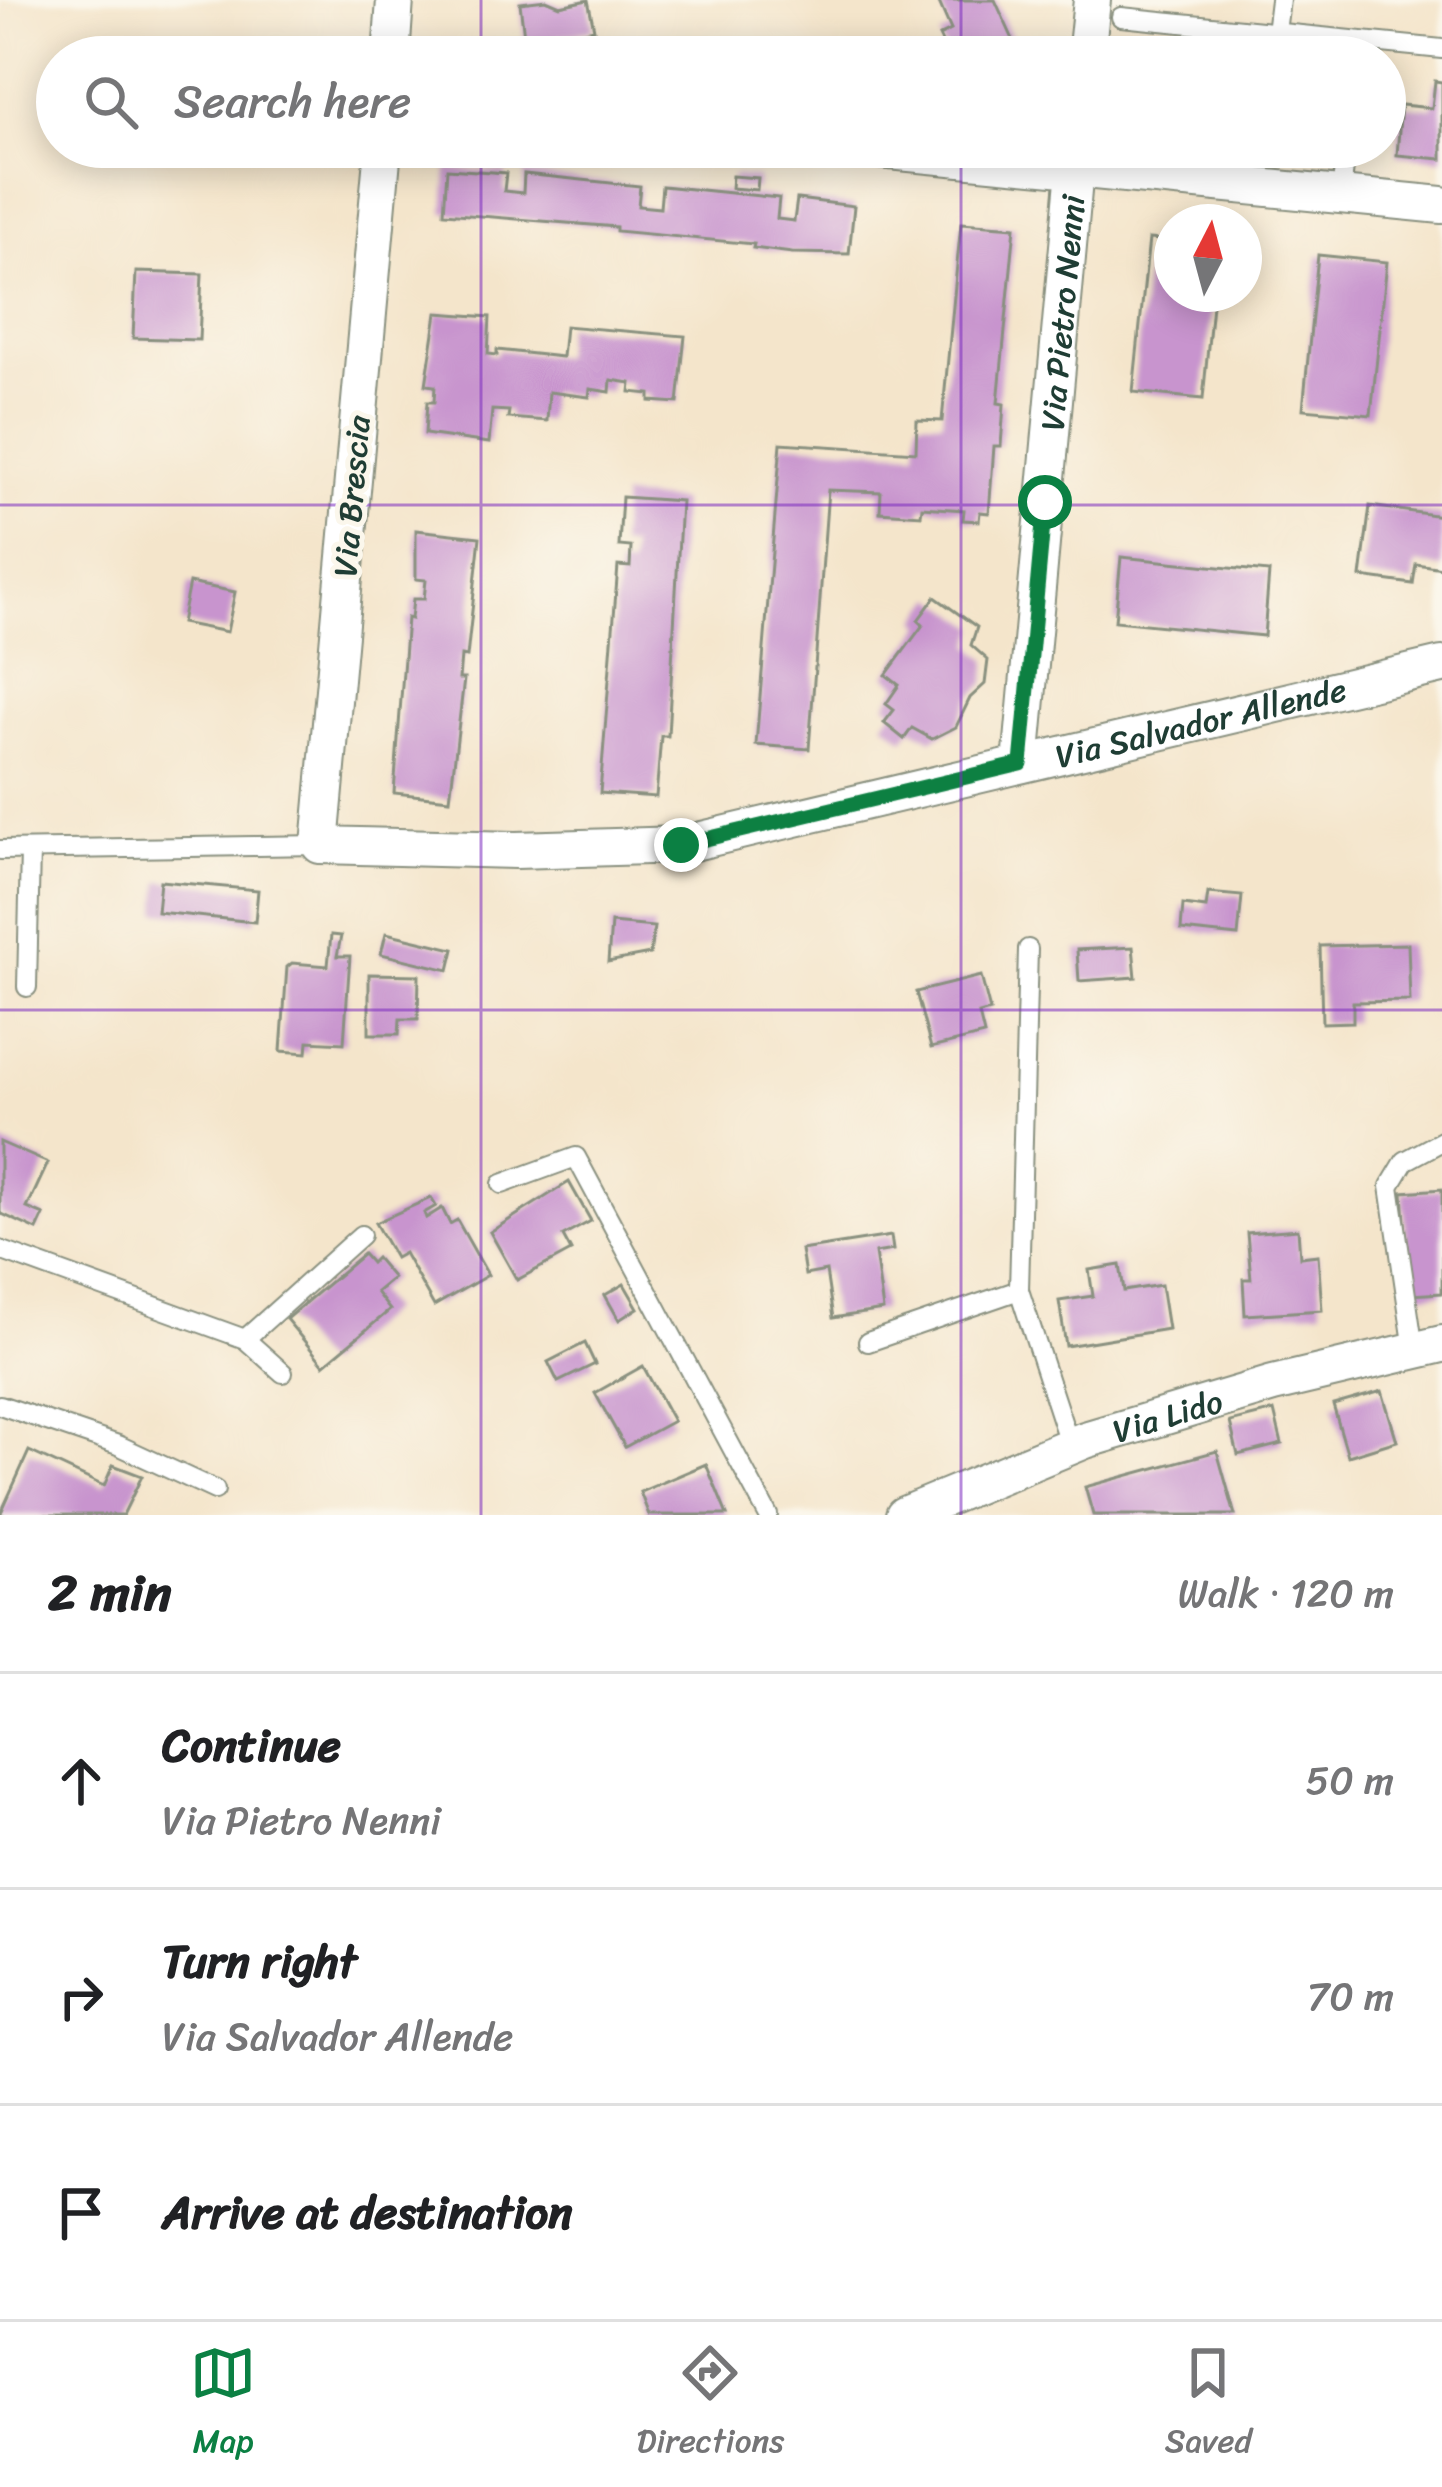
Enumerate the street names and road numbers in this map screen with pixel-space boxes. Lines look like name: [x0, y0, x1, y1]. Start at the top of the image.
street label: Via Pietro Nenni: [1023, 192, 1103, 433]
street label: Via Brescia: [316, 413, 388, 579]
street label: Via Salvador Allende: [1050, 661, 1352, 785]
street label: Via Lido: [1106, 1373, 1230, 1460]

